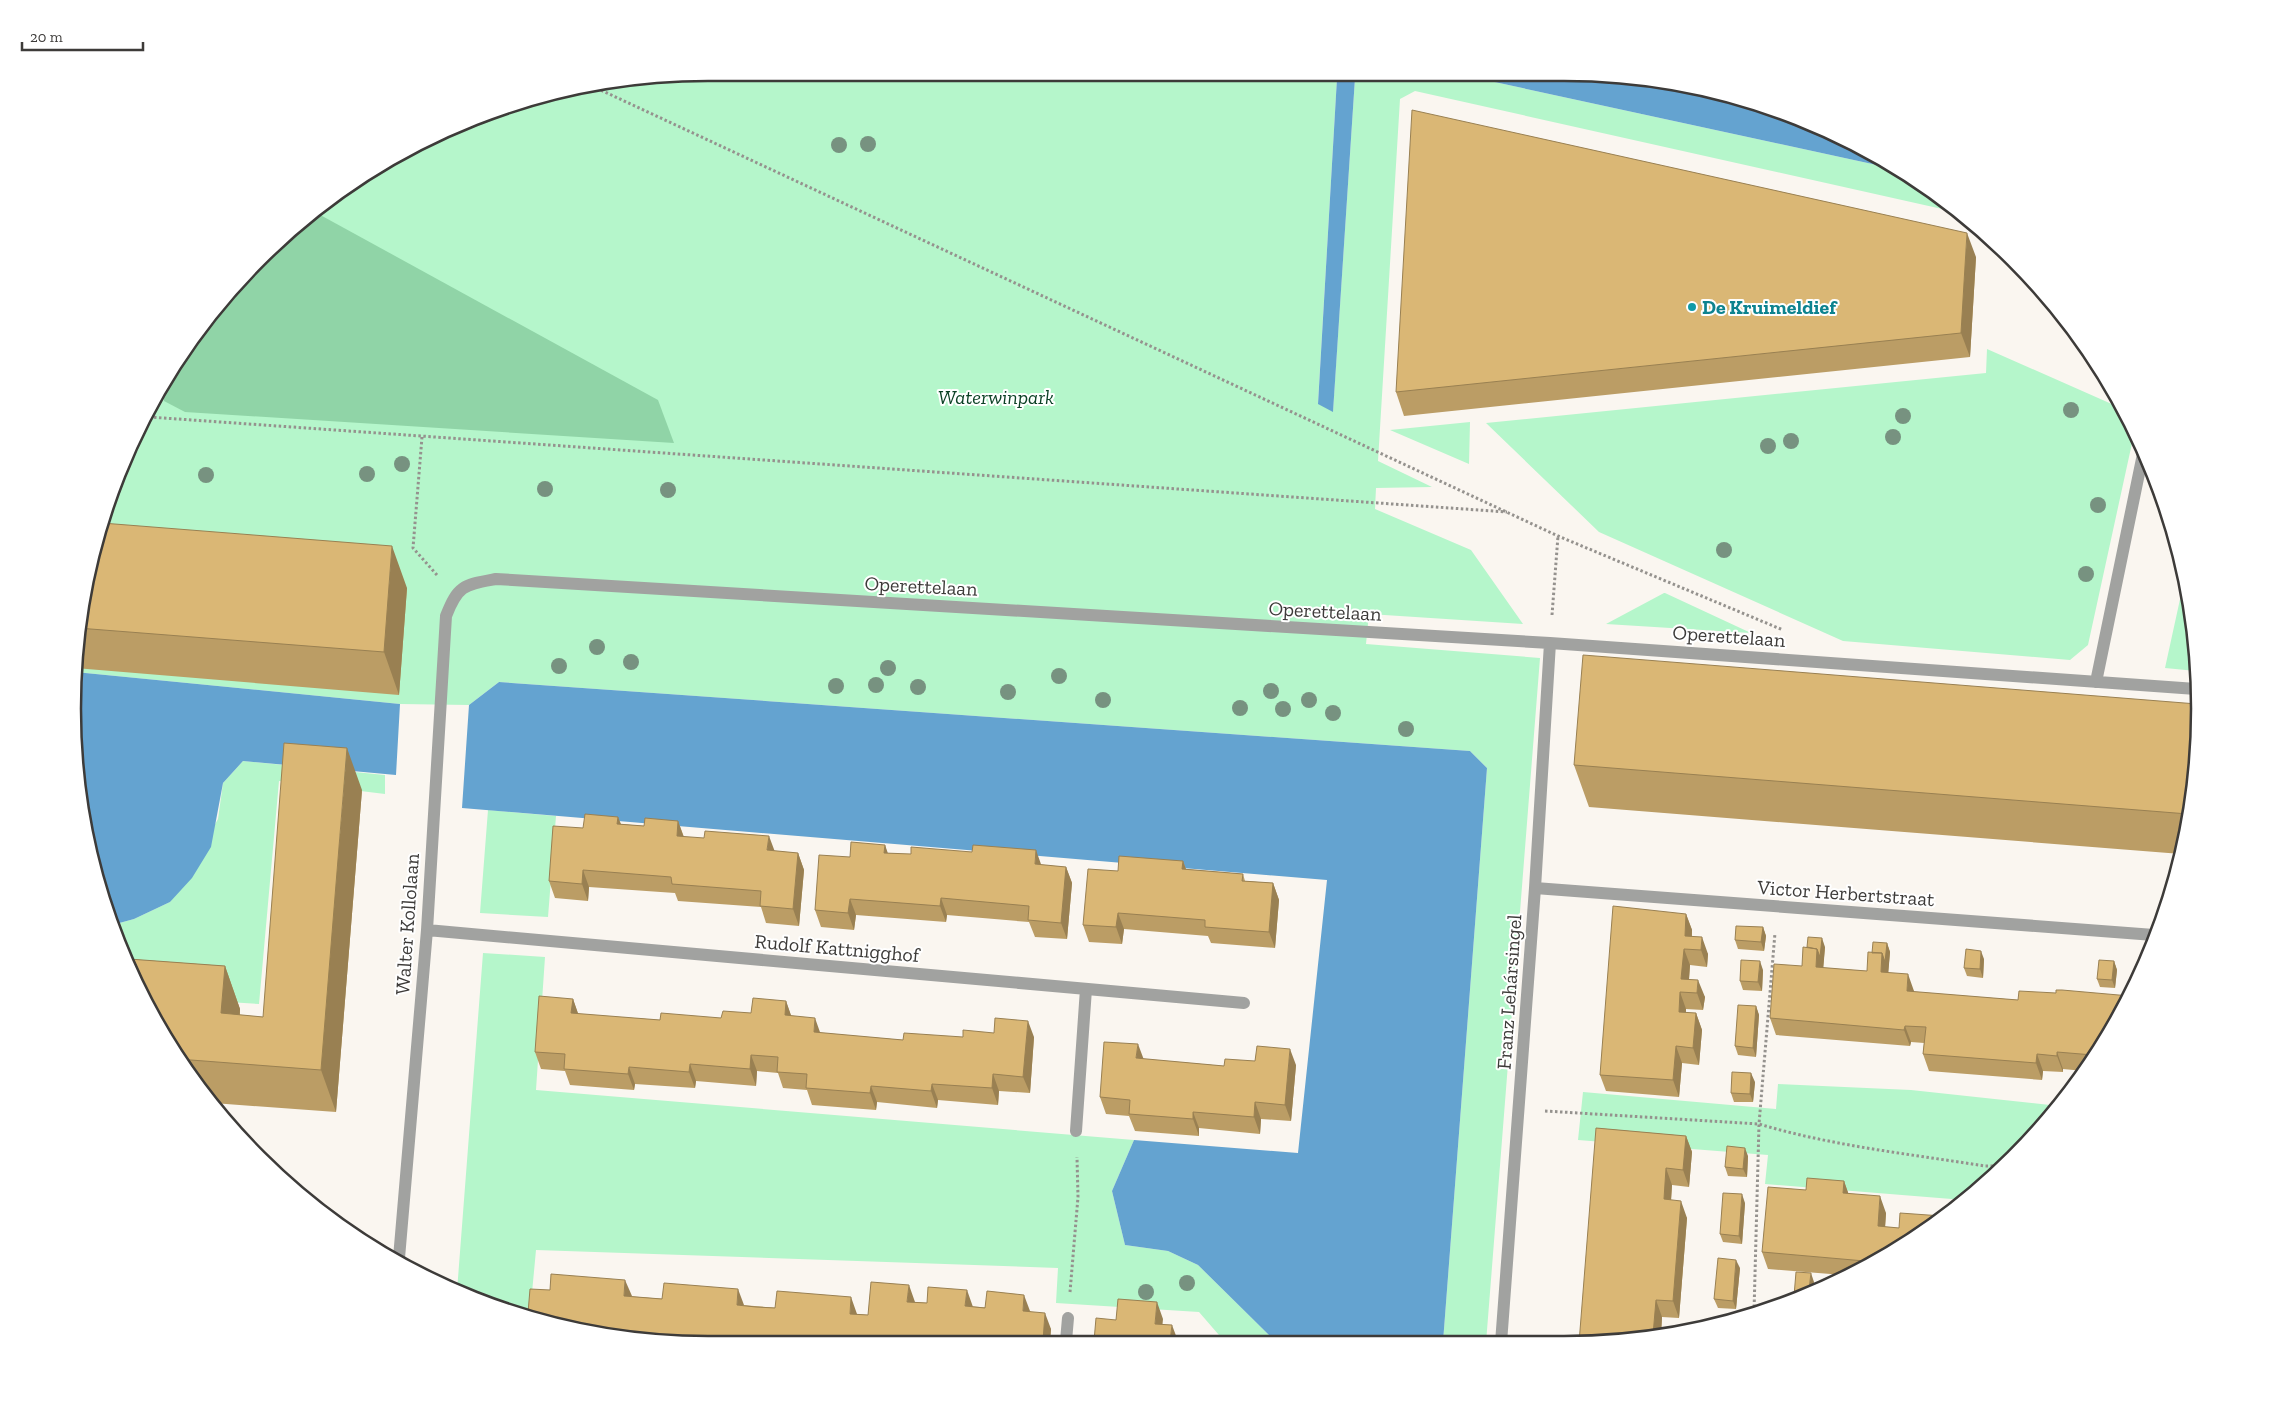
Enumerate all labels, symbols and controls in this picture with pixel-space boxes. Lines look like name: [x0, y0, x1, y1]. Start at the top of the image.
scale bar: [22, 20, 144, 52]
text: 20 m: [30, 28, 63, 46]
place label: De Kruimeldief: [1702, 295, 1838, 319]
marker: De Kruimeldief: [1686, 301, 1698, 313]
park label: Waterwinpark: [938, 385, 1054, 409]
street label: Operettelaan: [864, 571, 979, 601]
street label: Operettelaan: [1268, 596, 1383, 626]
street label: Operettelaan: [1672, 620, 1787, 652]
street label: Walter Kollolaan: [390, 852, 424, 996]
street label: Victor Herbertstraat: [1756, 875, 1936, 911]
street label: Franz Lehársingel: [1492, 914, 1526, 1070]
street label: Rudolf Kattnigghof: [754, 929, 922, 967]

